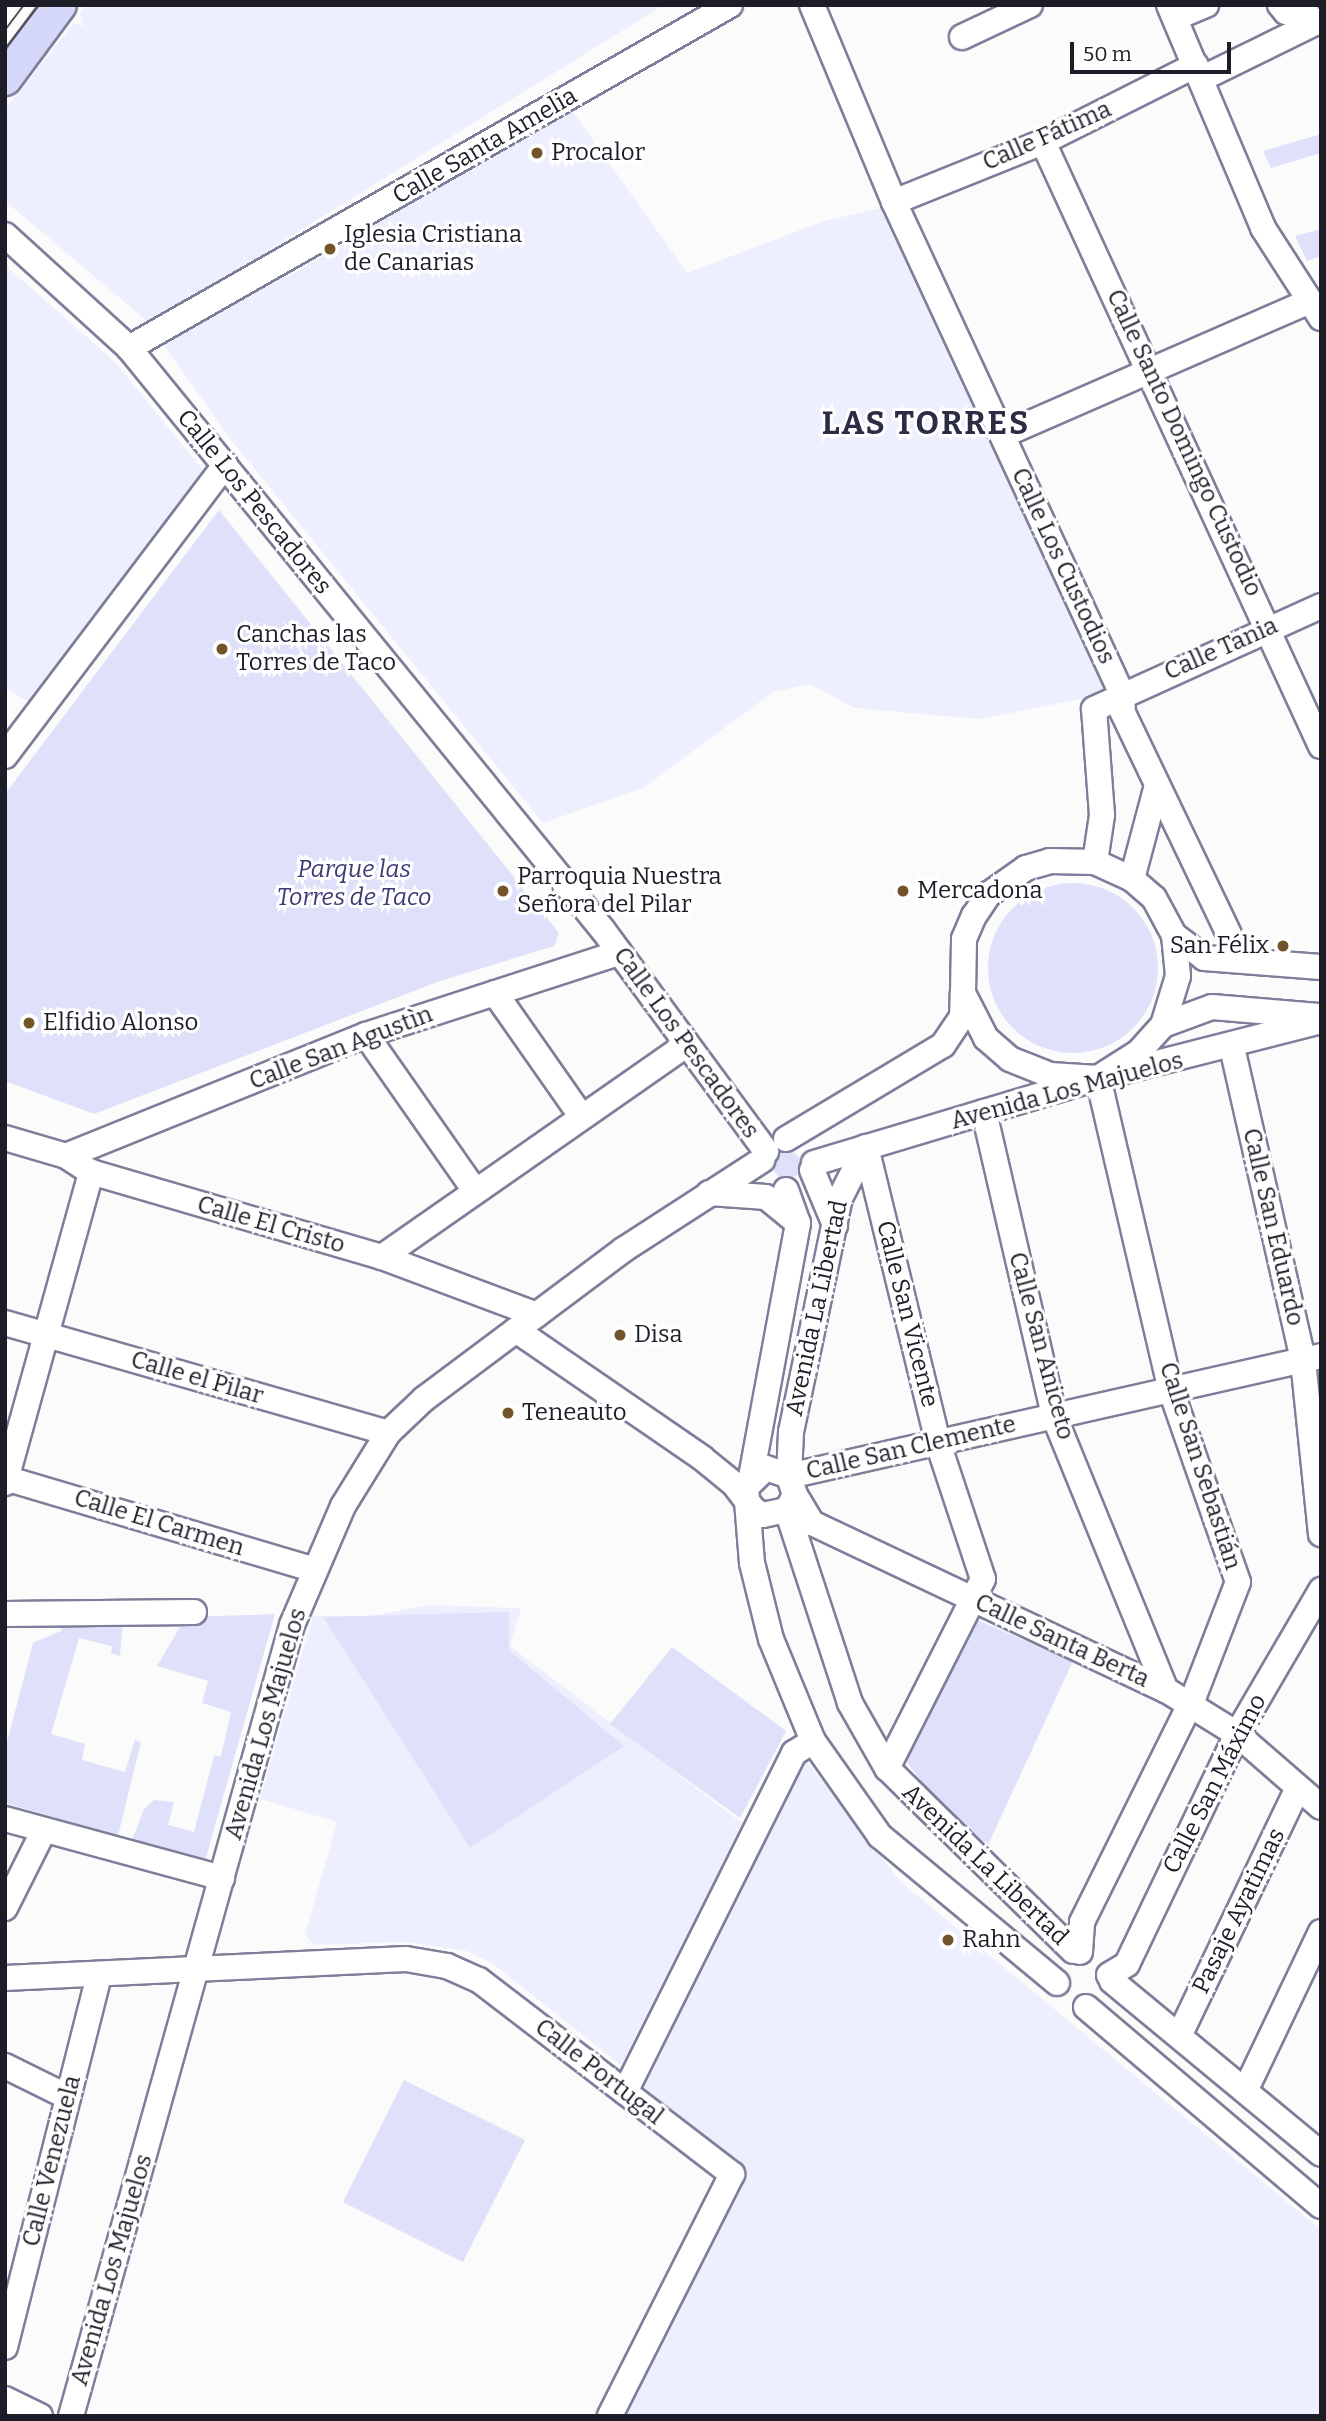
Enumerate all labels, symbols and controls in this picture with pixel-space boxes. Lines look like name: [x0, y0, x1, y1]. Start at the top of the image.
scale bar: [1074, 28, 1235, 72]
text: 50 m: [1083, 41, 1132, 67]
street label: Calle Santa Amelia: [388, 82, 582, 210]
street label: Calle Fátima: [978, 95, 1116, 177]
place label: Procalor: [551, 139, 645, 167]
marker: Procalor: [529, 145, 545, 161]
place label: Iglesia Cristiana de Canarias: [344, 221, 522, 277]
marker: Iglesia Cristiana de Canarias: [322, 241, 338, 257]
street label: Calle Santo Domingo Custodio: [1100, 285, 1268, 601]
street label: Calle Los Pescadores: [171, 404, 337, 600]
district label: LAS TORRES: [823, 404, 1029, 442]
street label: Calle Los Custodios: [1005, 463, 1121, 669]
street label: Calle Tania: [1160, 611, 1282, 687]
place label: Canchas las Torres de Taco: [236, 621, 396, 677]
marker: Canchas las Torres de Taco: [214, 641, 230, 657]
park label: Parque las Torres de Taco: [277, 856, 431, 912]
place label: Parroquia Nuestra Señora del Pilar: [517, 863, 722, 919]
place label: Mercadona: [917, 877, 1043, 905]
marker: Parroquia Nuestra Señora del Pilar: [495, 883, 511, 899]
marker: Mercadona: [895, 883, 911, 899]
place label: San Félix: [1170, 932, 1269, 960]
marker: San Félix: [1275, 938, 1291, 954]
street label: Calle Los Pescadores: [607, 942, 765, 1144]
street label: Calle San Agustìn: [245, 1000, 437, 1096]
place label: Elfidio Alonso: [43, 1009, 198, 1037]
marker: Elfidio Alonso: [21, 1015, 37, 1031]
street label: Avenida Los Majuelos: [948, 1046, 1186, 1136]
street label: Calle San Eduardo: [1236, 1126, 1310, 1328]
street label: Calle El Cristo: [194, 1190, 348, 1260]
street label: Avenida La Libertad: [780, 1198, 854, 1418]
street label: Calle San Vicente: [870, 1218, 944, 1410]
street label: Calle San Aniceto: [1002, 1249, 1080, 1443]
place label: Disa: [634, 1321, 683, 1349]
marker: Disa: [612, 1327, 628, 1343]
street label: Calle el Pilar: [128, 1345, 266, 1411]
street label: Calle San Sebastián: [1153, 1359, 1247, 1573]
place label: Teneauto: [522, 1399, 626, 1427]
marker: Teneauto: [500, 1405, 516, 1421]
street label: Calle San Clemente: [803, 1410, 1019, 1486]
street label: Calle El Carmen: [71, 1483, 247, 1563]
street label: Calle Santa Berta: [970, 1588, 1154, 1694]
street label: Avenida Los Majuelos: [219, 1605, 313, 1843]
street label: Calle San Máximo: [1157, 1689, 1273, 1879]
street label: Avenida La Libertad: [896, 1778, 1074, 1952]
street label: Pasaje Ayatimas: [1187, 1824, 1291, 1998]
place label: Rahn: [962, 1926, 1021, 1954]
marker: Rahn: [940, 1932, 956, 1948]
street label: Calle Portugal: [529, 2013, 669, 2131]
street label: Calle Venezuela: [17, 2072, 87, 2250]
street label: Avenida Los Majuelos: [65, 2151, 159, 2389]

